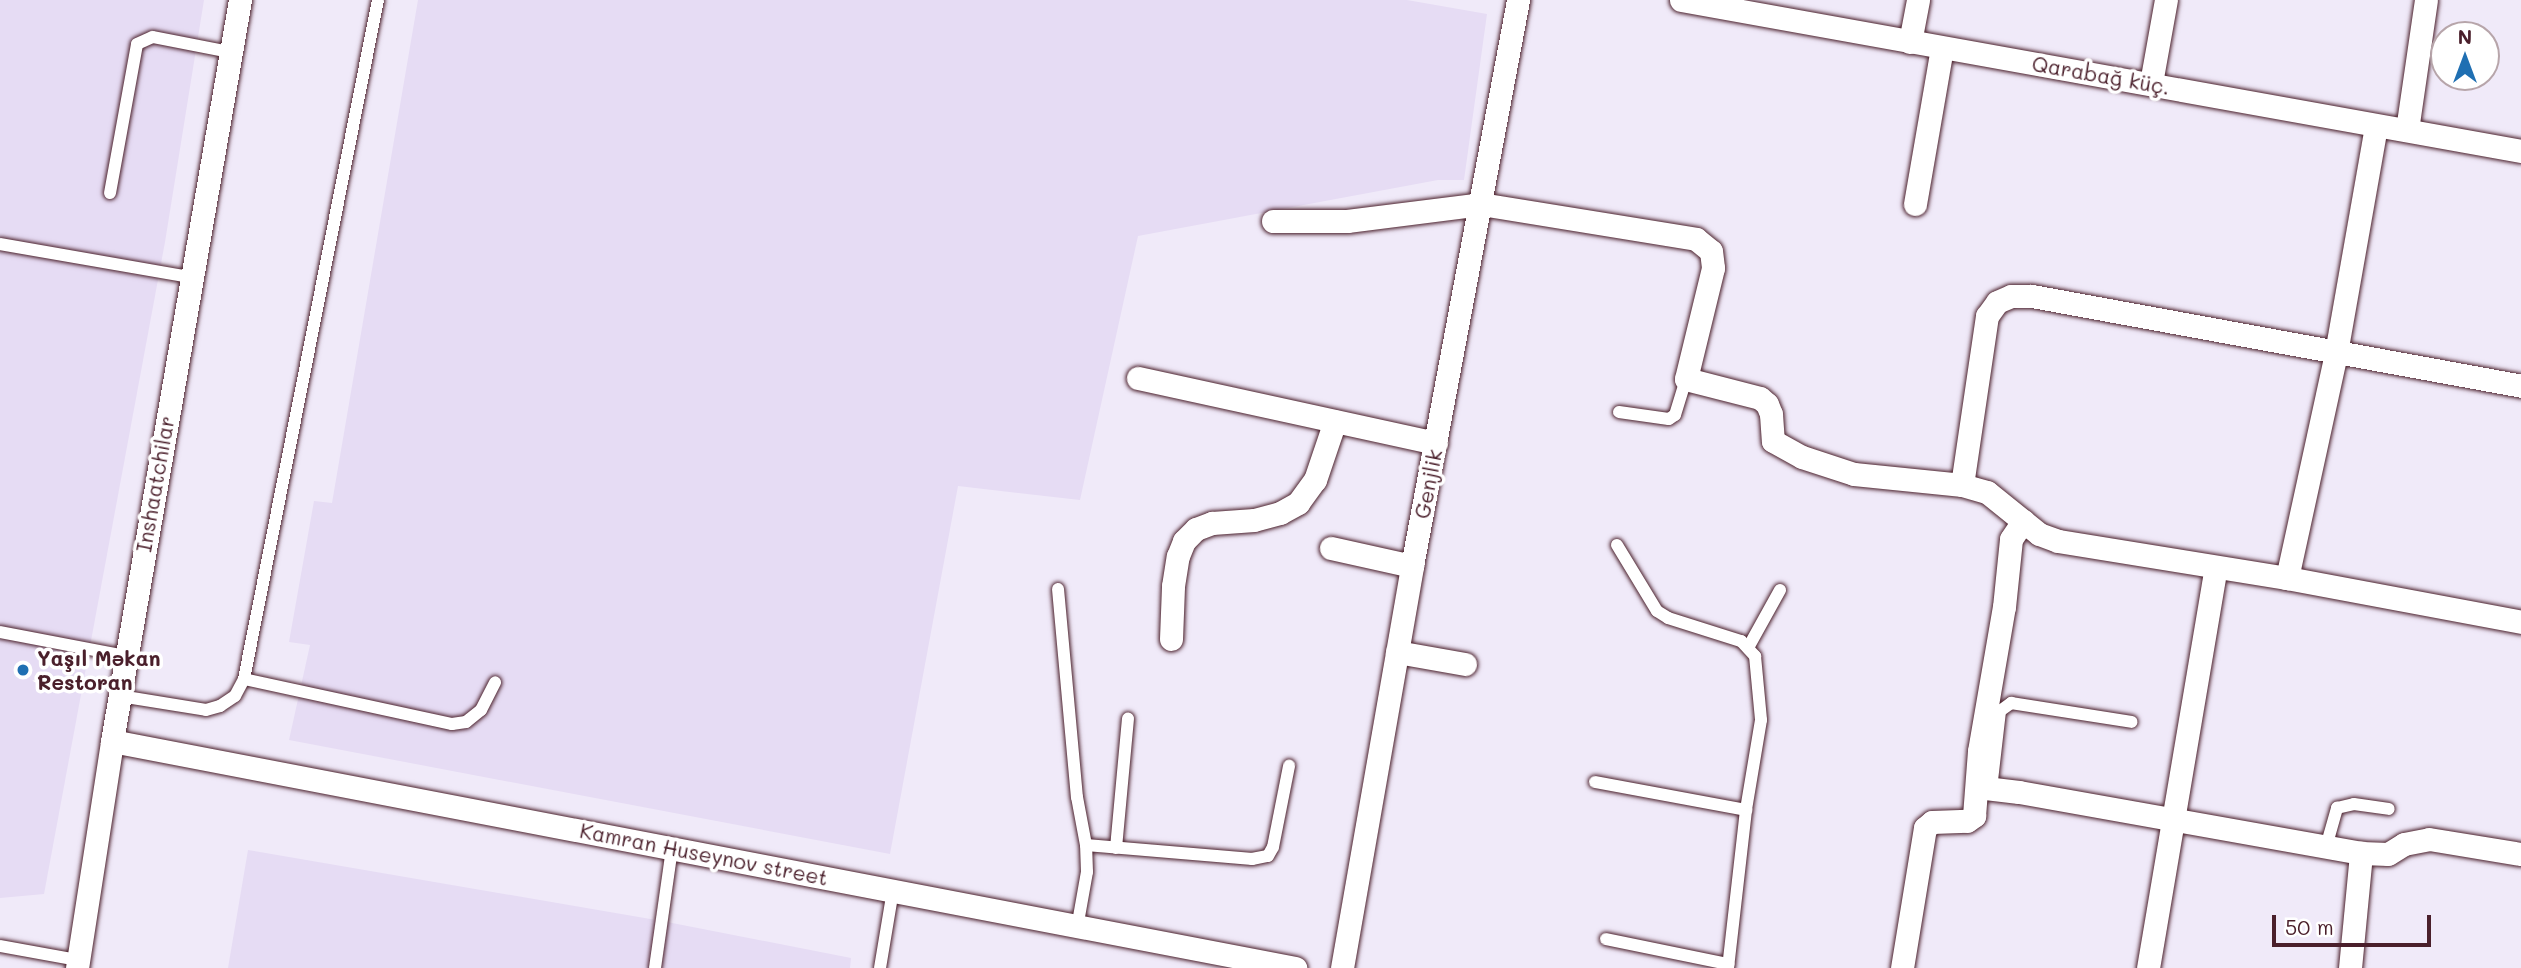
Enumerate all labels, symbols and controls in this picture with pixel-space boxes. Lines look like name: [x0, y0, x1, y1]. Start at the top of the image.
north arrow: [2430, 21, 2500, 91]
text: N: [2458, 24, 2472, 49]
street label: Qarabağ küç.: [2030, 50, 2172, 100]
street label: Inshaatchilar: [131, 414, 179, 554]
street label: Genjlik: [1409, 447, 1447, 521]
place label: Yaşıl Məkan Restoran: [37, 645, 161, 695]
marker: Yaşıl Məkan Restoran: [15, 662, 31, 678]
street label: Kamran Huseynov street: [578, 818, 830, 890]
scale bar: [2276, 902, 2435, 946]
text: 50 m: [2285, 913, 2334, 940]

